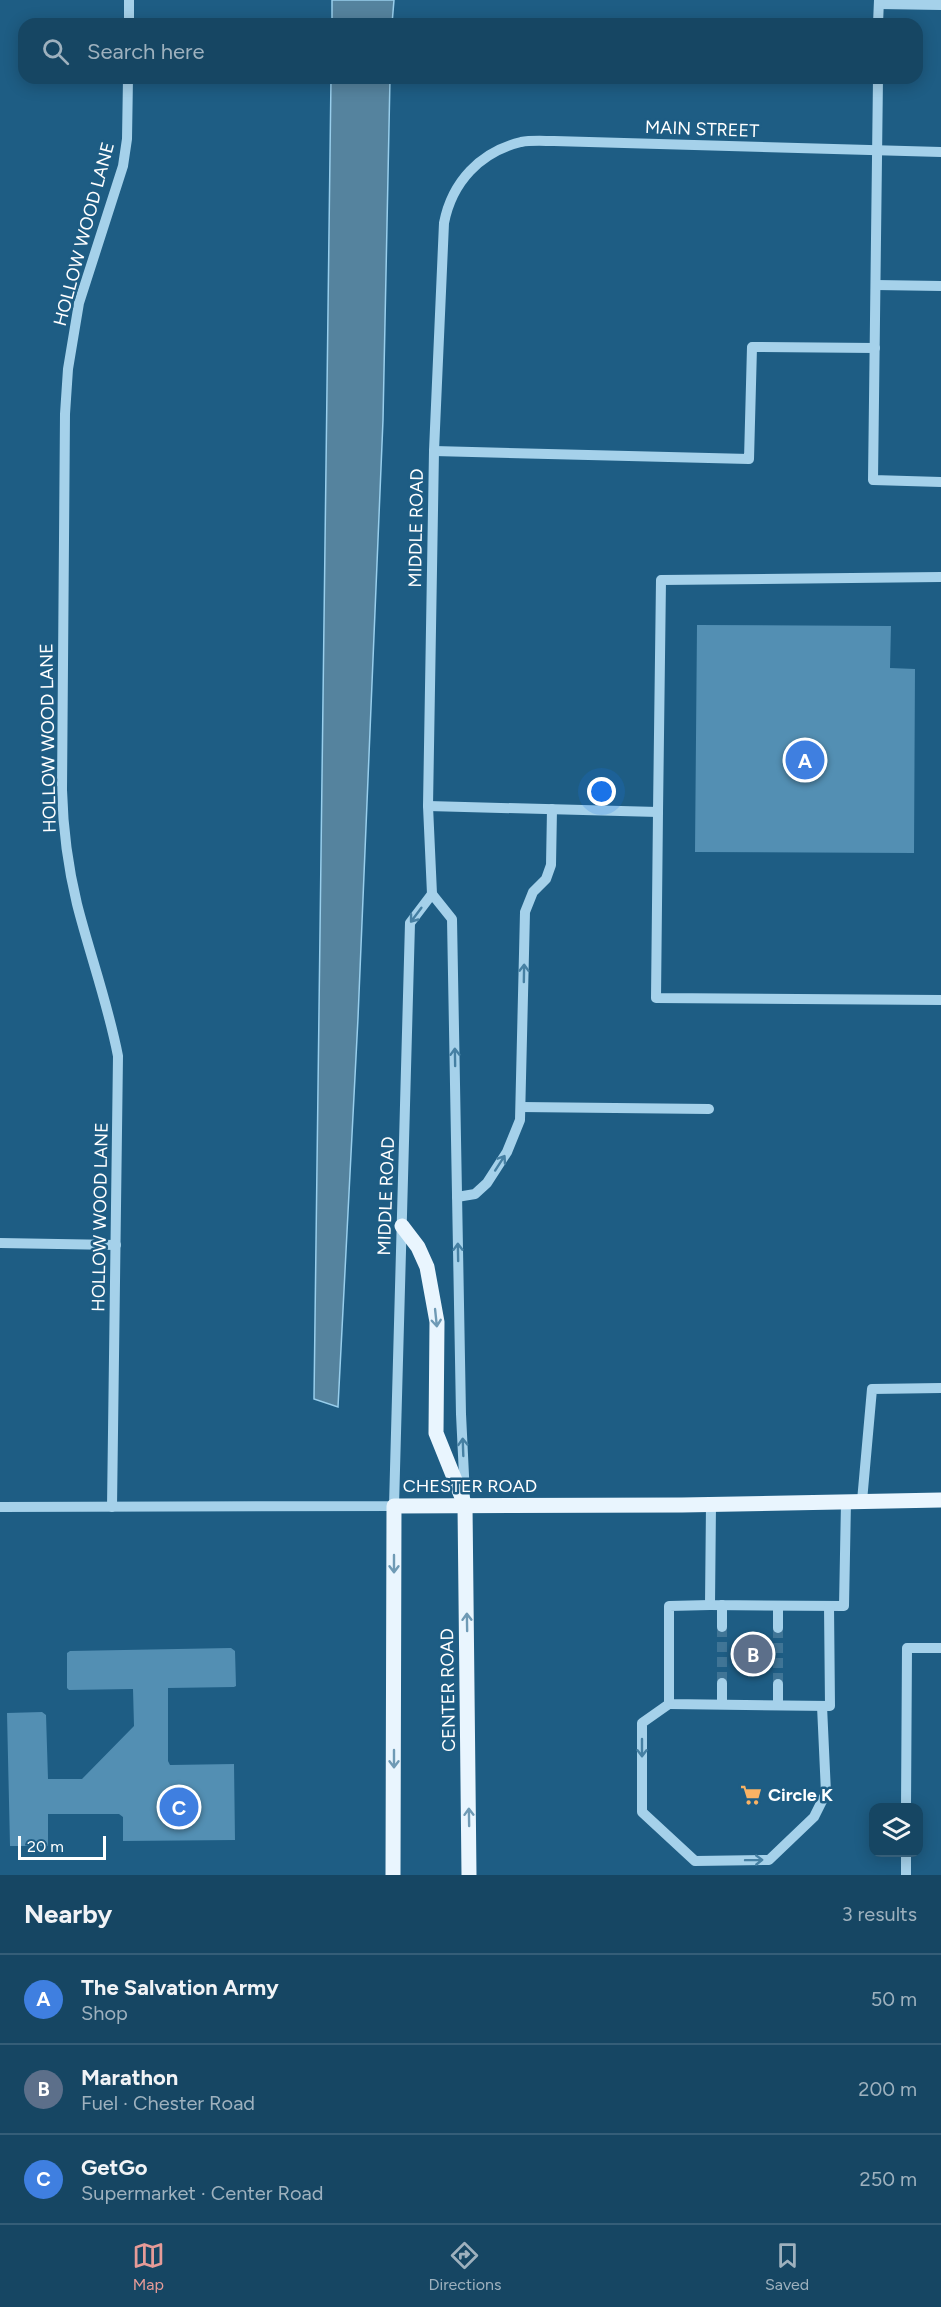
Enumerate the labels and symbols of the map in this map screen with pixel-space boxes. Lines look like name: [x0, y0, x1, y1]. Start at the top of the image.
street label: MAIN STREET: [645, 116, 759, 142]
street label: HOLLOW WOOD LANE: [49, 140, 119, 328]
street label: MIDDLE ROAD: [404, 468, 428, 588]
street label: HOLLOW WOOD LANE: [35, 643, 61, 833]
pin: A: [786, 738, 824, 783]
your location: [587, 777, 616, 806]
one-way arrow: [410, 906, 423, 922]
one-way arrow: [518, 963, 529, 983]
one-way arrow: [449, 1047, 460, 1067]
street label: HOLLOW WOOD LANE: [87, 1122, 113, 1312]
street label: MIDDLE ROAD: [373, 1136, 399, 1256]
one-way arrow: [495, 1155, 507, 1172]
one-way arrow: [452, 1242, 464, 1262]
one-way arrow: [431, 1307, 442, 1327]
one-way arrow: [457, 1437, 468, 1457]
street label: CHESTER ROAD: [403, 1475, 537, 1497]
one-way arrow: [388, 1554, 400, 1574]
one-way arrow: [461, 1612, 473, 1632]
street label: CENTER ROAD: [436, 1628, 460, 1752]
pin: B: [734, 1632, 772, 1676]
one-way arrow: [636, 1737, 648, 1757]
one-way arrow: [388, 1749, 400, 1769]
supermarket icon: Circle K: [739, 1783, 763, 1807]
pin: C: [160, 1784, 198, 1830]
place label: Circle K: [768, 1784, 833, 1806]
one-way arrow: [463, 1807, 475, 1827]
scale bar: [18, 1833, 106, 1860]
one-way arrow: [743, 1855, 763, 1866]

